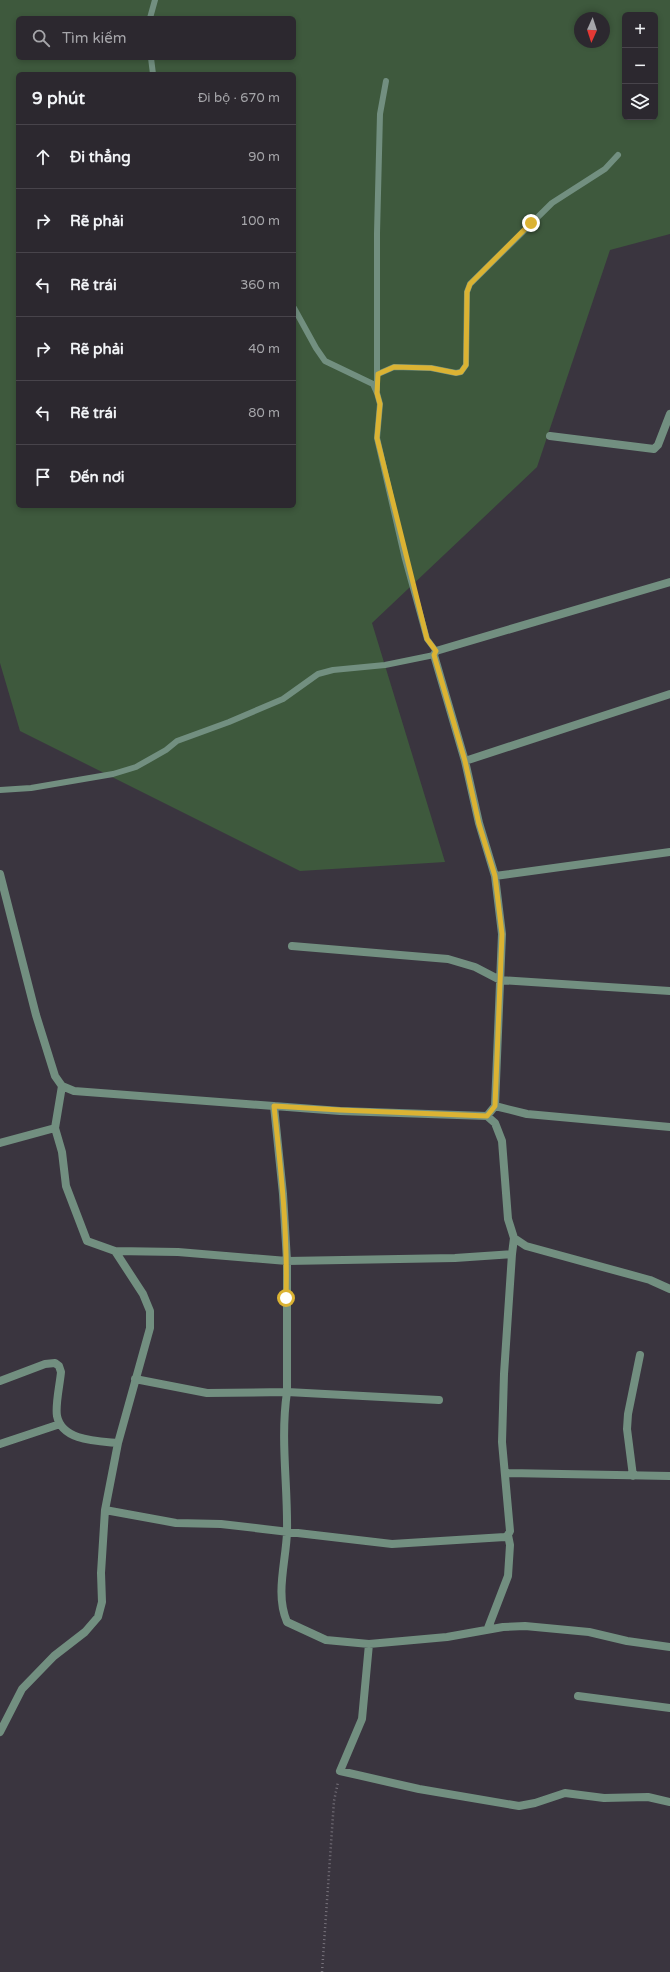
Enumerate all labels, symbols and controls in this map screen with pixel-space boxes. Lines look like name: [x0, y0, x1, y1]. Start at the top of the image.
north arrow: [574, 12, 610, 48]
map controls: [622, 12, 658, 120]
button: +: [622, 12, 658, 48]
search box: [16, 16, 296, 60]
icon: search: [30, 27, 52, 49]
text: Tìm kiếm: [62, 29, 127, 47]
button: −: [622, 48, 658, 84]
button: layers: [622, 84, 658, 120]
text: 9 phút: [32, 88, 85, 109]
text: Đi bộ · 670 m: [198, 90, 280, 106]
icon: ahead: [32, 146, 54, 168]
text: Đi thẳng: [70, 148, 131, 166]
text: 90 m: [248, 149, 280, 165]
icon: right: [32, 210, 54, 232]
text: Rẽ phải: [70, 212, 124, 230]
text: 100 m: [240, 213, 280, 229]
route end: [522, 214, 540, 232]
icon: left: [32, 274, 54, 296]
text: Rẽ trái: [70, 276, 117, 294]
text: 360 m: [240, 277, 280, 293]
icon: right: [32, 338, 54, 360]
text: Rẽ phải: [70, 340, 124, 358]
text: 40 m: [248, 341, 280, 357]
icon: left: [32, 402, 54, 424]
text: Rẽ trái: [70, 404, 117, 422]
text: 80 m: [248, 405, 280, 421]
icon: arrive: [32, 466, 54, 488]
text: Đến nơi: [70, 468, 125, 486]
route start: [277, 1289, 295, 1307]

